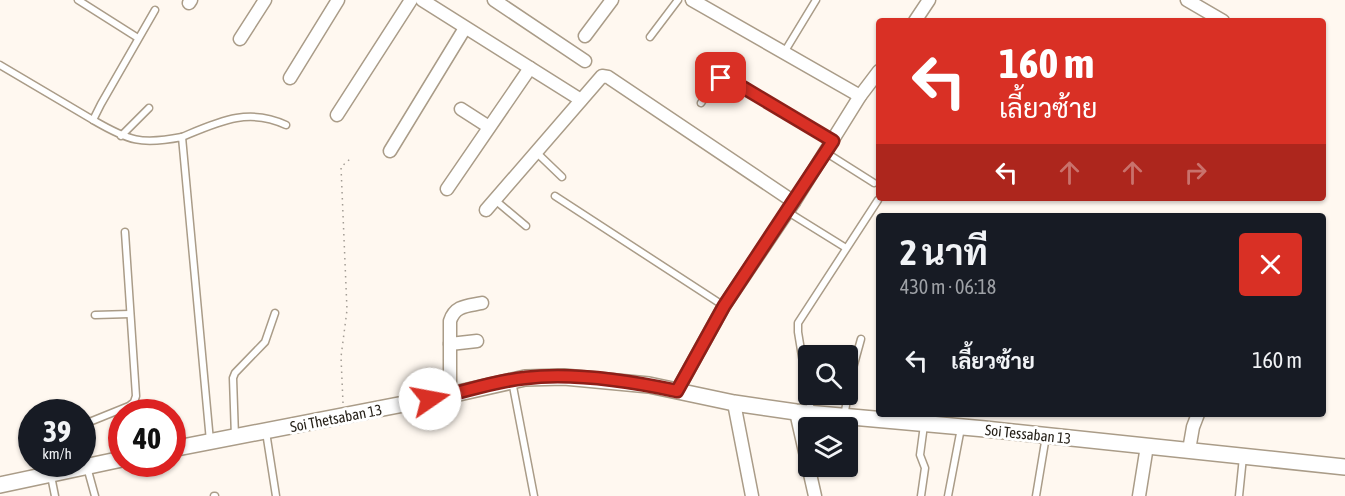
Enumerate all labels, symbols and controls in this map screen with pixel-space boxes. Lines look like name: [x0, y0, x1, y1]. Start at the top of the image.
text: 160 m: [999, 39, 1094, 87]
icon: left: [900, 42, 978, 120]
pin: [695, 52, 746, 103]
icon: arrive: [704, 61, 737, 94]
text: เลี้ยวซ้าย: [999, 93, 1097, 124]
icon: left: [990, 156, 1023, 189]
icon: ahead: [1053, 156, 1086, 189]
icon: ahead: [1116, 156, 1149, 189]
icon: right: [1179, 156, 1212, 189]
text: 2 นาที: [900, 231, 988, 273]
button: close: [1239, 233, 1302, 296]
text: 430 m · 06:18: [900, 275, 996, 298]
icon: left: [900, 344, 933, 377]
map controls: [798, 345, 858, 477]
button: search: [798, 345, 858, 405]
text: 160 m: [1252, 347, 1302, 373]
text: เลี้ยวซ้าย: [951, 348, 1035, 374]
position arrow: [398, 367, 462, 431]
speed limit sign: 40: [108, 399, 186, 477]
street label: Soi Thetsaban 13: [289, 401, 383, 435]
text: 39: [43, 414, 71, 448]
button: layers: [798, 417, 858, 477]
street label: Soi Tessaban 13: [984, 421, 1072, 447]
text: km/h: [42, 445, 72, 462]

